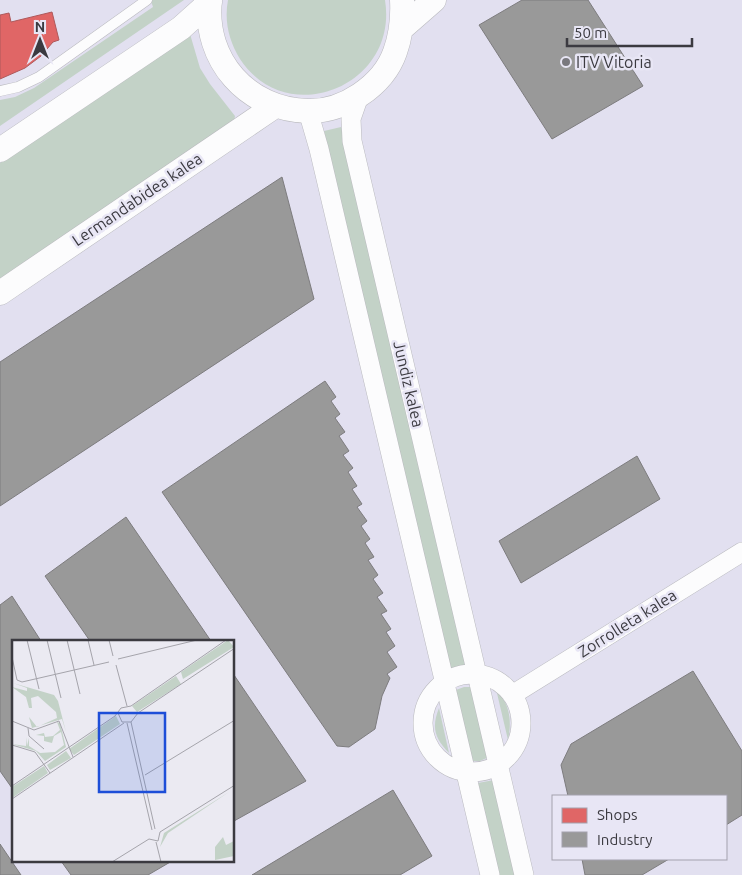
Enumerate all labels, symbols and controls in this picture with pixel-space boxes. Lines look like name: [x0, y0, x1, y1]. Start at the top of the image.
north arrow: [15, 15, 65, 65]
scale bar: [567, 15, 692, 47]
text: N: [35, 19, 45, 35]
text: 50 m: [574, 24, 607, 41]
place label: ITV Vitoria: [576, 53, 652, 71]
marker: ITV Vitoria: [560, 56, 572, 68]
street label: Lermandabidea kalea: [69, 149, 205, 249]
street label: Jundiz kalea: [390, 339, 428, 429]
street label: Zorrolleta kalea: [574, 586, 680, 660]
inset map: [12, 640, 235, 862]
legend: [552, 795, 727, 860]
text: Shops: [597, 806, 638, 823]
text: Industry: [597, 831, 652, 848]

